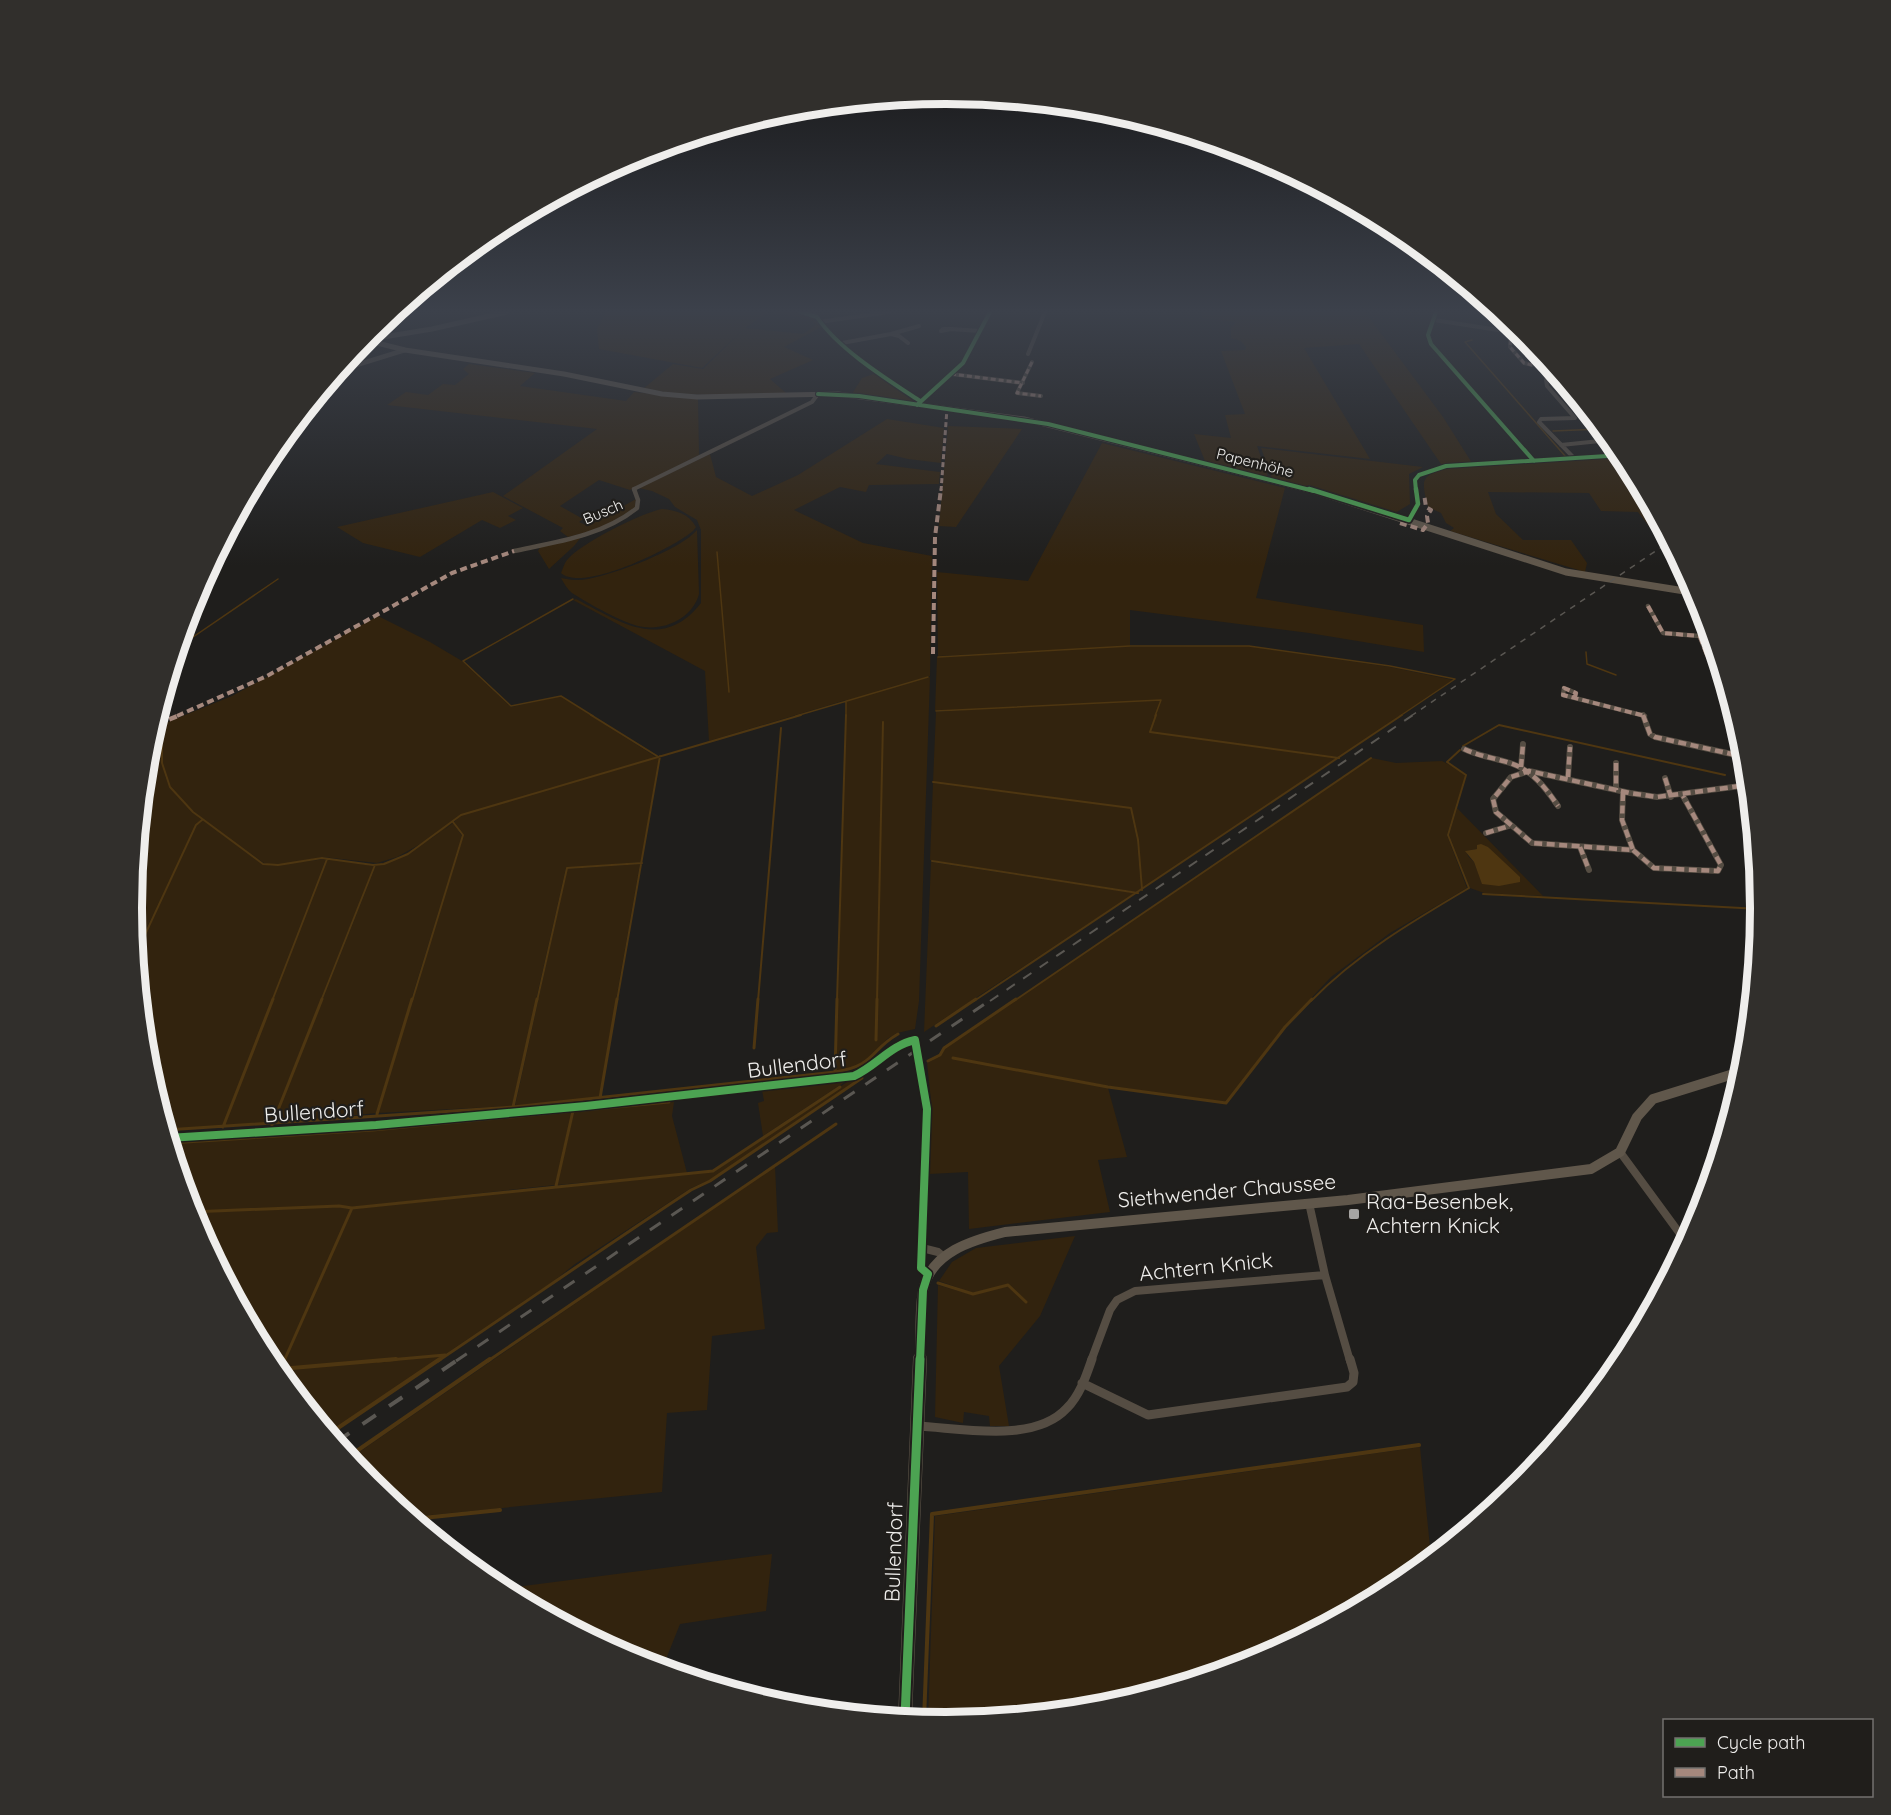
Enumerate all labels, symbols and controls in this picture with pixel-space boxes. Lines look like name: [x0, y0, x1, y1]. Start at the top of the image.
street label: Papenhöhe: [1215, 444, 1296, 481]
street label: Busch: [580, 495, 626, 528]
street label: Bullendorf: [746, 1045, 849, 1083]
street label: Bullendorf: [263, 1095, 365, 1127]
street label: Siethwender Chaussee: [1117, 1168, 1337, 1212]
place label: Raa-Besenbek, Achtern Knick: [1366, 1188, 1513, 1238]
marker: Raa-Besenbek, Achtern Knick: [1347, 1207, 1361, 1221]
street label: Achtern Knick: [1138, 1246, 1274, 1286]
street label: Bullendorf: [878, 1501, 908, 1602]
legend: [1663, 1719, 1873, 1797]
text: Cycle path: [1717, 1731, 1805, 1754]
text: Path: [1717, 1761, 1755, 1784]

